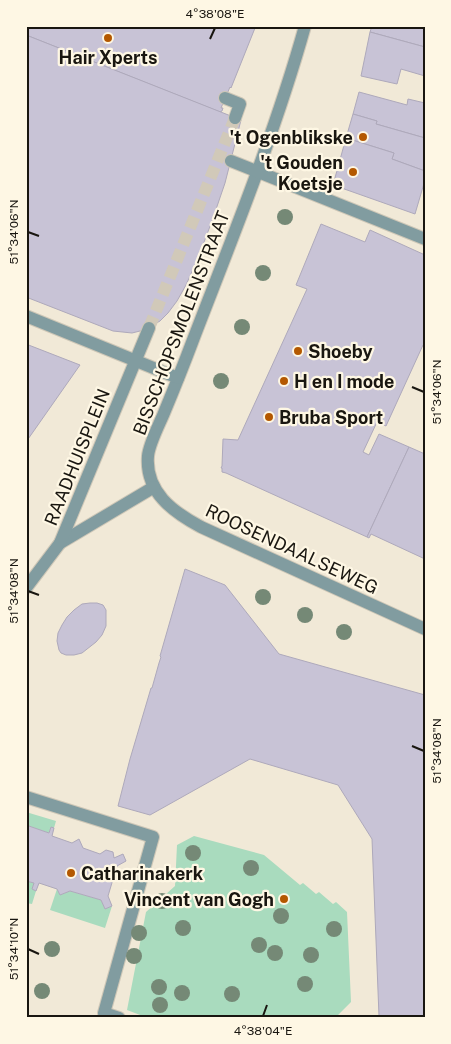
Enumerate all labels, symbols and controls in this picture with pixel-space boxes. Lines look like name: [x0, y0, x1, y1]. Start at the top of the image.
text: 4°38'08"E: [186, 7, 244, 21]
marker: Hair Xperts: [102, 32, 114, 44]
place label: Hair Xperts: [59, 47, 157, 68]
place label: 't Ogenblikske: [230, 127, 353, 148]
marker: 't Ogenblikske: [357, 131, 369, 143]
place label: 't Gouden Koetsje: [260, 152, 343, 194]
marker: 't Gouden Koetsje: [347, 166, 359, 178]
text: 51°34'06"N: [7, 199, 21, 265]
street label: BISSCHOPSMOLENSTRAAT: [129, 208, 234, 438]
place label: Shoeby: [308, 341, 373, 362]
marker: Shoeby: [292, 345, 304, 357]
text: 51°34'06"N: [430, 359, 444, 425]
place label: H en I mode: [294, 371, 394, 392]
marker: H en I mode: [278, 375, 290, 387]
street label: RAADHUISPLEIN: [40, 386, 114, 528]
place label: Bruba Sport: [279, 407, 383, 428]
marker: Bruba Sport: [263, 411, 275, 423]
street label: ROOSENDAALSEWEG: [202, 500, 382, 598]
text: 51°34'08"N: [7, 558, 21, 624]
text: 51°34'08"N: [430, 718, 444, 784]
place label: Catharinakerk: [81, 863, 204, 884]
marker: Catharinakerk: [65, 867, 77, 879]
place label: Vincent van Gogh: [124, 889, 274, 910]
marker: Vincent van Gogh: [278, 893, 290, 905]
text: 51°34'10"N: [7, 918, 21, 980]
text: 4°38'04"E: [234, 1024, 292, 1038]

